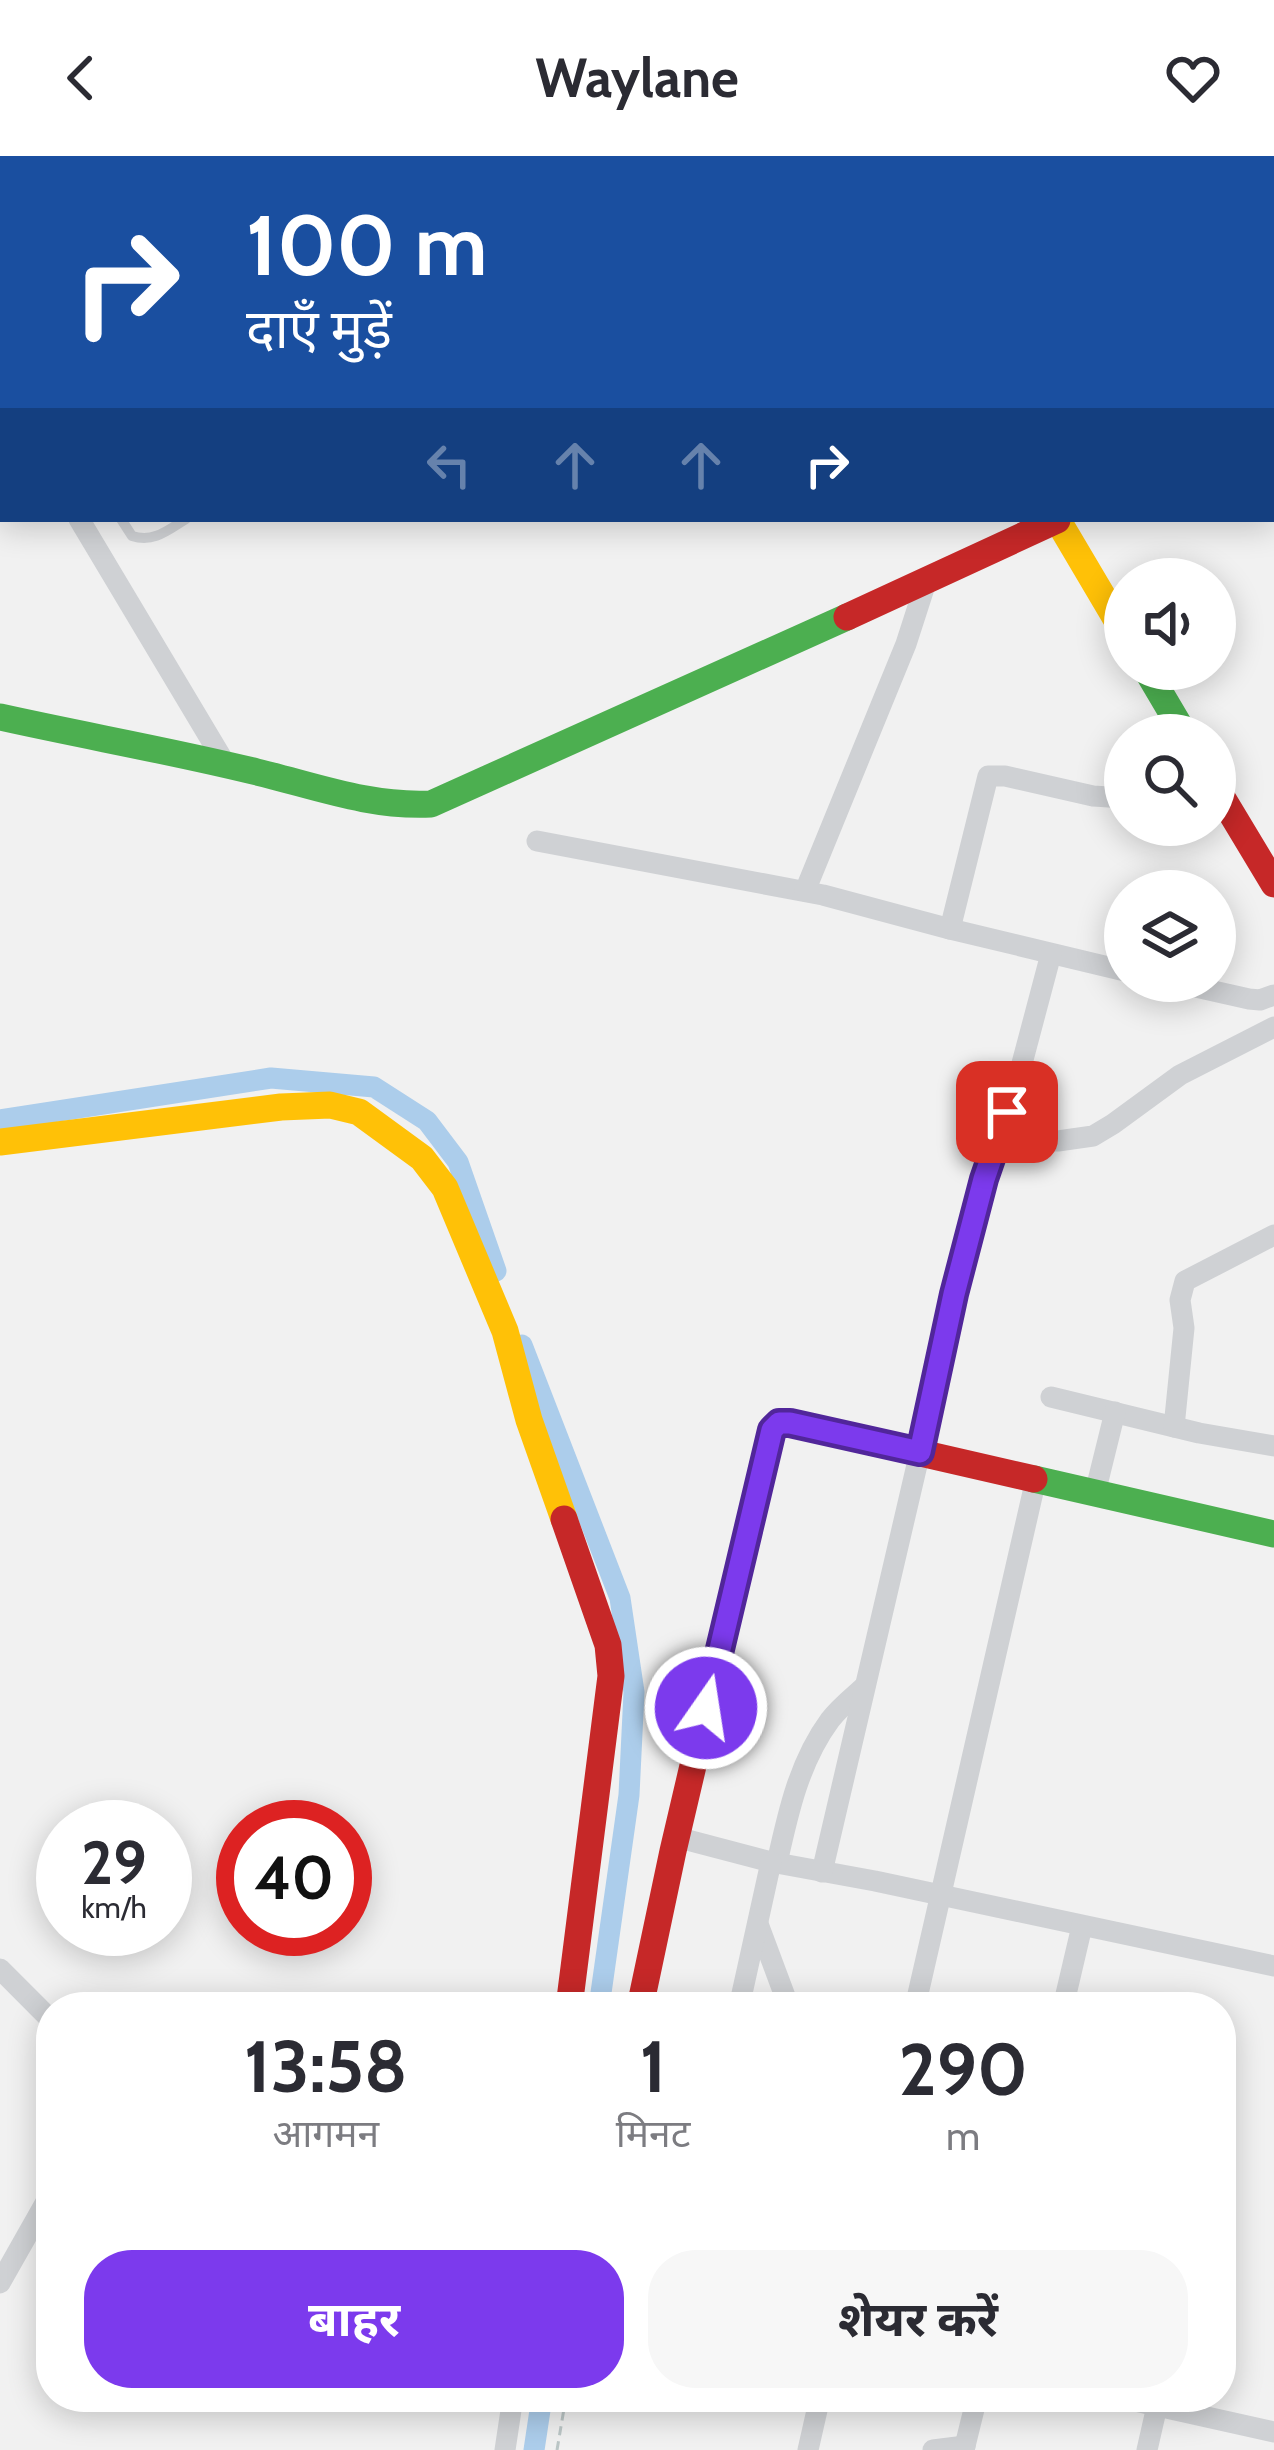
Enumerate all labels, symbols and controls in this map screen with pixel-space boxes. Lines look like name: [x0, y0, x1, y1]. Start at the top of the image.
icon: back: [48, 45, 114, 111]
text: Waylane: [535, 45, 739, 111]
icon: heart: [1160, 45, 1226, 111]
text: 100 m: [246, 194, 488, 296]
icon: right: [48, 204, 204, 360]
text: दाएँ मुड़ें: [246, 296, 392, 362]
icon: left: [416, 432, 482, 498]
icon: ahead: [542, 432, 608, 498]
icon: ahead: [668, 432, 734, 498]
icon: right: [794, 432, 860, 498]
map controls: [1104, 558, 1236, 1002]
button: sound: [1104, 558, 1236, 690]
button: search: [1104, 714, 1236, 846]
button: layers: [1104, 870, 1236, 1002]
pin: [956, 1061, 1058, 1163]
icon: arrive: [974, 1079, 1040, 1145]
position arrow: [643, 1645, 769, 1771]
speed limit sign: 40: [216, 1800, 372, 1956]
text: 29: [81, 1826, 147, 1899]
text: km/h: [81, 1889, 147, 1926]
text: 13:58: [244, 2023, 408, 2110]
text: 1: [640, 2023, 666, 2110]
text: 290: [898, 2026, 1028, 2113]
text: आगमन: [272, 2109, 379, 2157]
text: मिनट: [616, 2109, 690, 2157]
text: m: [946, 2112, 980, 2160]
button: बाहर: [84, 2250, 624, 2388]
button: शेयर करें: [648, 2250, 1188, 2388]

